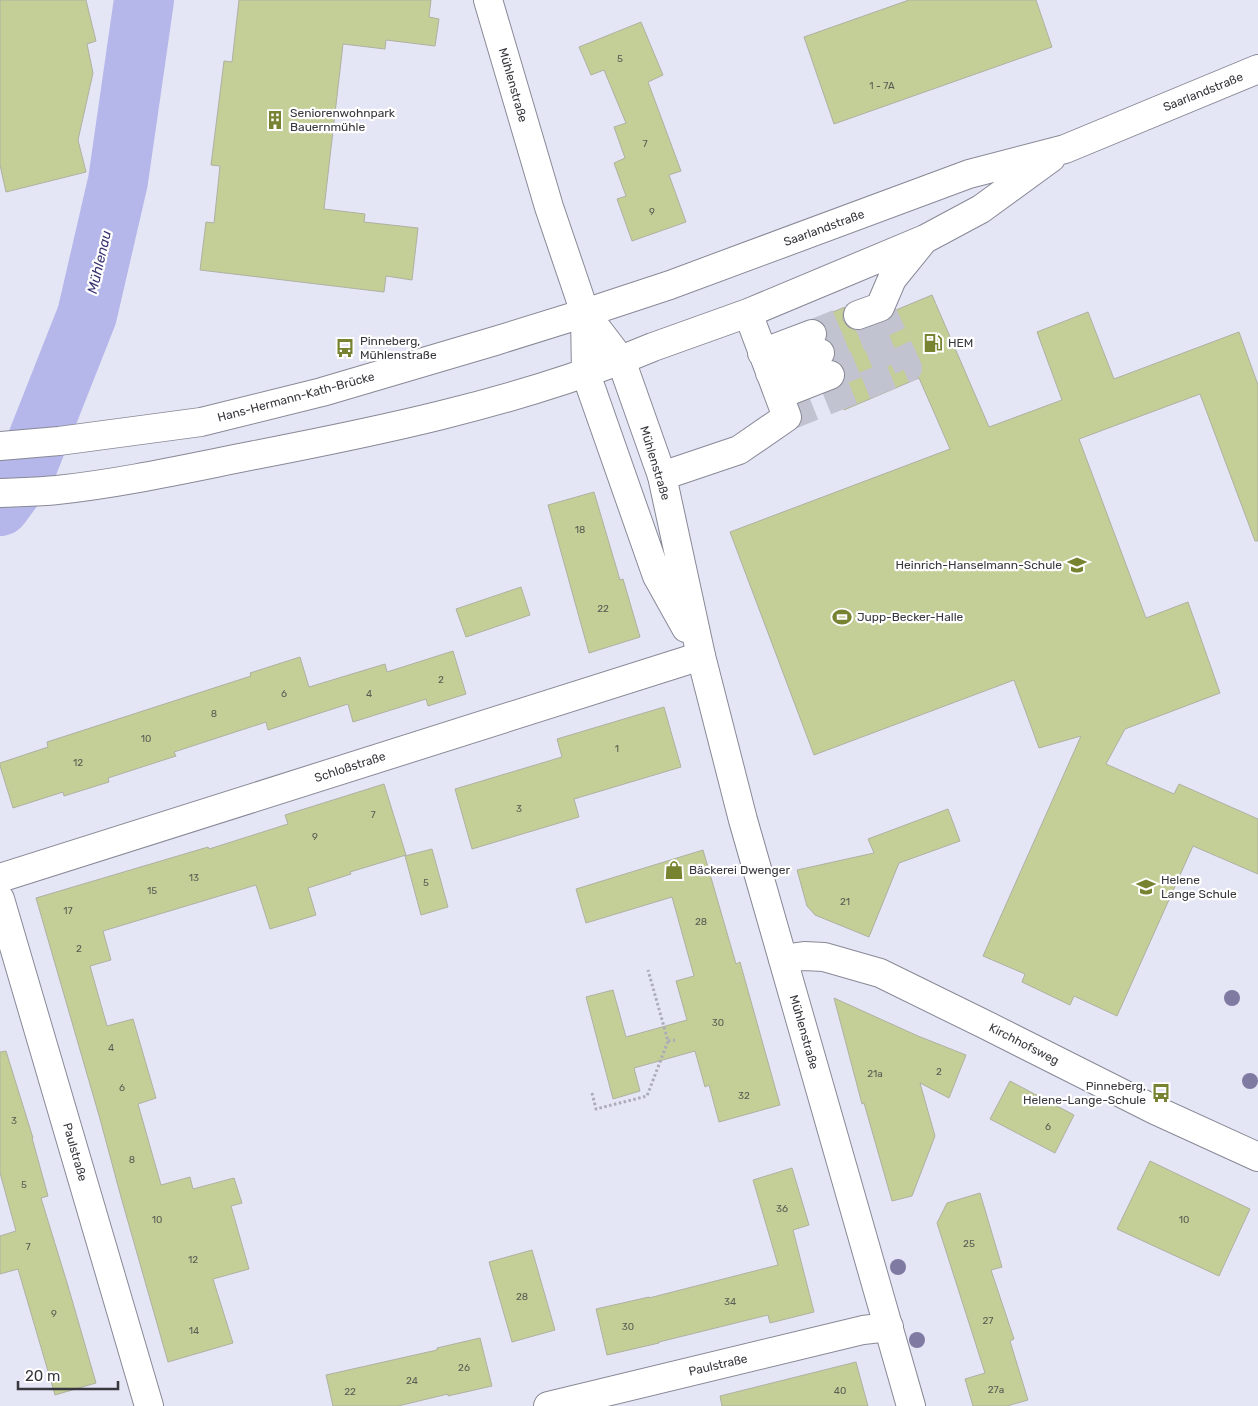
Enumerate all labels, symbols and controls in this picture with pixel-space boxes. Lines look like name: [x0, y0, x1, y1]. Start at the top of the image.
street label: Mühlenstraße: [496, 46, 530, 124]
house number: 5: [617, 53, 623, 65]
street label: Saarlandstraße: [1161, 70, 1245, 114]
house number: 1 - 7A: [869, 80, 895, 92]
place label: Seniorenwohnpark Bauernmühle: [290, 106, 396, 134]
building icon: Seniorenwohnpark Bauernmühle: [264, 109, 286, 131]
house number: 7: [642, 138, 648, 150]
house number: 9: [649, 206, 655, 218]
street label: Saarlandstraße: [782, 207, 867, 249]
water label: Mühlenau: [84, 228, 115, 295]
fuel station icon: HEM: [922, 332, 944, 354]
place label: Pinneberg, Mühlenstraße: [360, 334, 437, 362]
place label: HEM: [948, 336, 973, 350]
bus stop icon: Pinneberg, Mühlenstraße: [334, 337, 356, 359]
street label: Hans-Hermann-Kath-Brücke: [216, 369, 376, 425]
street label: Mühlenstraße: [637, 424, 673, 502]
house number: 18: [575, 524, 585, 536]
school or university icon: Heinrich-Hanselmann-Schule: [1066, 554, 1088, 576]
place label: Heinrich-Hanselmann-Schule: [896, 558, 1062, 572]
house number: 22: [597, 603, 609, 615]
sports icon: Jupp-Becker-Halle: [831, 606, 853, 628]
place label: Jupp-Becker-Halle: [857, 610, 964, 624]
house number: 2: [438, 674, 444, 686]
house number: 6: [281, 688, 287, 700]
house number: 4: [366, 688, 372, 700]
house number: 8: [211, 708, 217, 720]
house number: 10: [141, 733, 151, 745]
house number: 1: [615, 743, 619, 755]
street label: Schloßstraße: [313, 749, 388, 785]
house number: 12: [73, 757, 83, 769]
house number: 3: [516, 803, 522, 815]
house number: 7: [370, 809, 376, 821]
house number: 9: [312, 831, 318, 843]
shop icon: Bäckerei Dwenger: [663, 859, 685, 881]
place label: Bäckerei Dwenger: [689, 863, 790, 877]
house number: 13: [189, 872, 199, 884]
place label: Helene Lange Schule: [1161, 873, 1237, 901]
school or university icon: Helene Lange Schule: [1135, 876, 1157, 898]
house number: 5: [423, 877, 429, 889]
house number: 15: [147, 885, 157, 897]
house number: 21: [840, 896, 850, 908]
house number: 17: [63, 905, 73, 917]
house number: 28: [695, 916, 707, 928]
house number: 2: [76, 943, 82, 955]
street label: Mühlenstraße: [787, 993, 821, 1071]
house number: 30: [712, 1017, 724, 1029]
street label: Kirchhofsweg: [987, 1020, 1061, 1068]
house number: 4: [108, 1042, 114, 1054]
house number: 2: [936, 1066, 942, 1078]
house number: 21a: [867, 1068, 883, 1080]
place label: Pinneberg, Helene-Lange-Schule: [1023, 1079, 1146, 1107]
house number: 6: [119, 1082, 125, 1094]
bus stop icon: Pinneberg, Helene-Lange-Schule: [1150, 1082, 1172, 1104]
house number: 32: [738, 1090, 750, 1102]
house number: 3: [11, 1115, 17, 1127]
street label: Paulstraße: [60, 1121, 90, 1183]
house number: 6: [1045, 1121, 1051, 1133]
house number: 8: [129, 1154, 135, 1166]
house number: 5: [21, 1179, 27, 1191]
house number: 36: [776, 1203, 788, 1215]
house number: 10: [152, 1214, 162, 1226]
house number: 10: [1179, 1214, 1189, 1226]
house number: 25: [963, 1238, 975, 1250]
house number: 7: [25, 1241, 31, 1253]
house number: 12: [188, 1254, 198, 1266]
house number: 28: [516, 1291, 528, 1303]
house number: 34: [724, 1296, 736, 1308]
house number: 9: [51, 1308, 57, 1320]
house number: 27: [983, 1315, 994, 1327]
house number: 30: [622, 1321, 634, 1333]
house number: 14: [189, 1325, 199, 1337]
street label: Paulstraße: [687, 1351, 749, 1379]
scale bar: [18, 1358, 118, 1390]
house number: 26: [458, 1362, 470, 1374]
text: 20 m: [25, 1367, 60, 1385]
house number: 24: [406, 1375, 418, 1387]
house number: 27a: [988, 1384, 1004, 1396]
house number: 40: [834, 1385, 846, 1397]
house number: 22: [344, 1386, 356, 1398]

